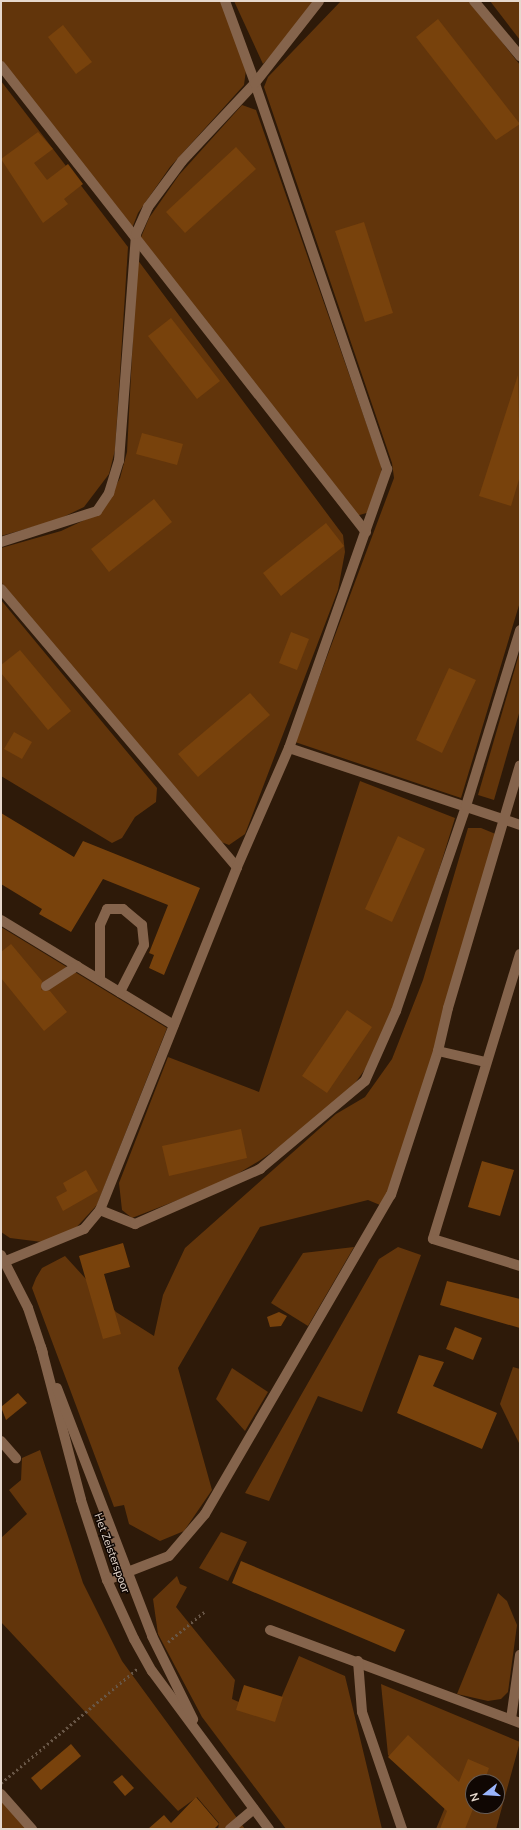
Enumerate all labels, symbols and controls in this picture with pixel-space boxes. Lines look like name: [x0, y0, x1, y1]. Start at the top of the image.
street label: Het Zeisterspoor: [91, 1511, 133, 1595]
north arrow: [465, 1774, 505, 1814]
text: N: [467, 1791, 482, 1803]

